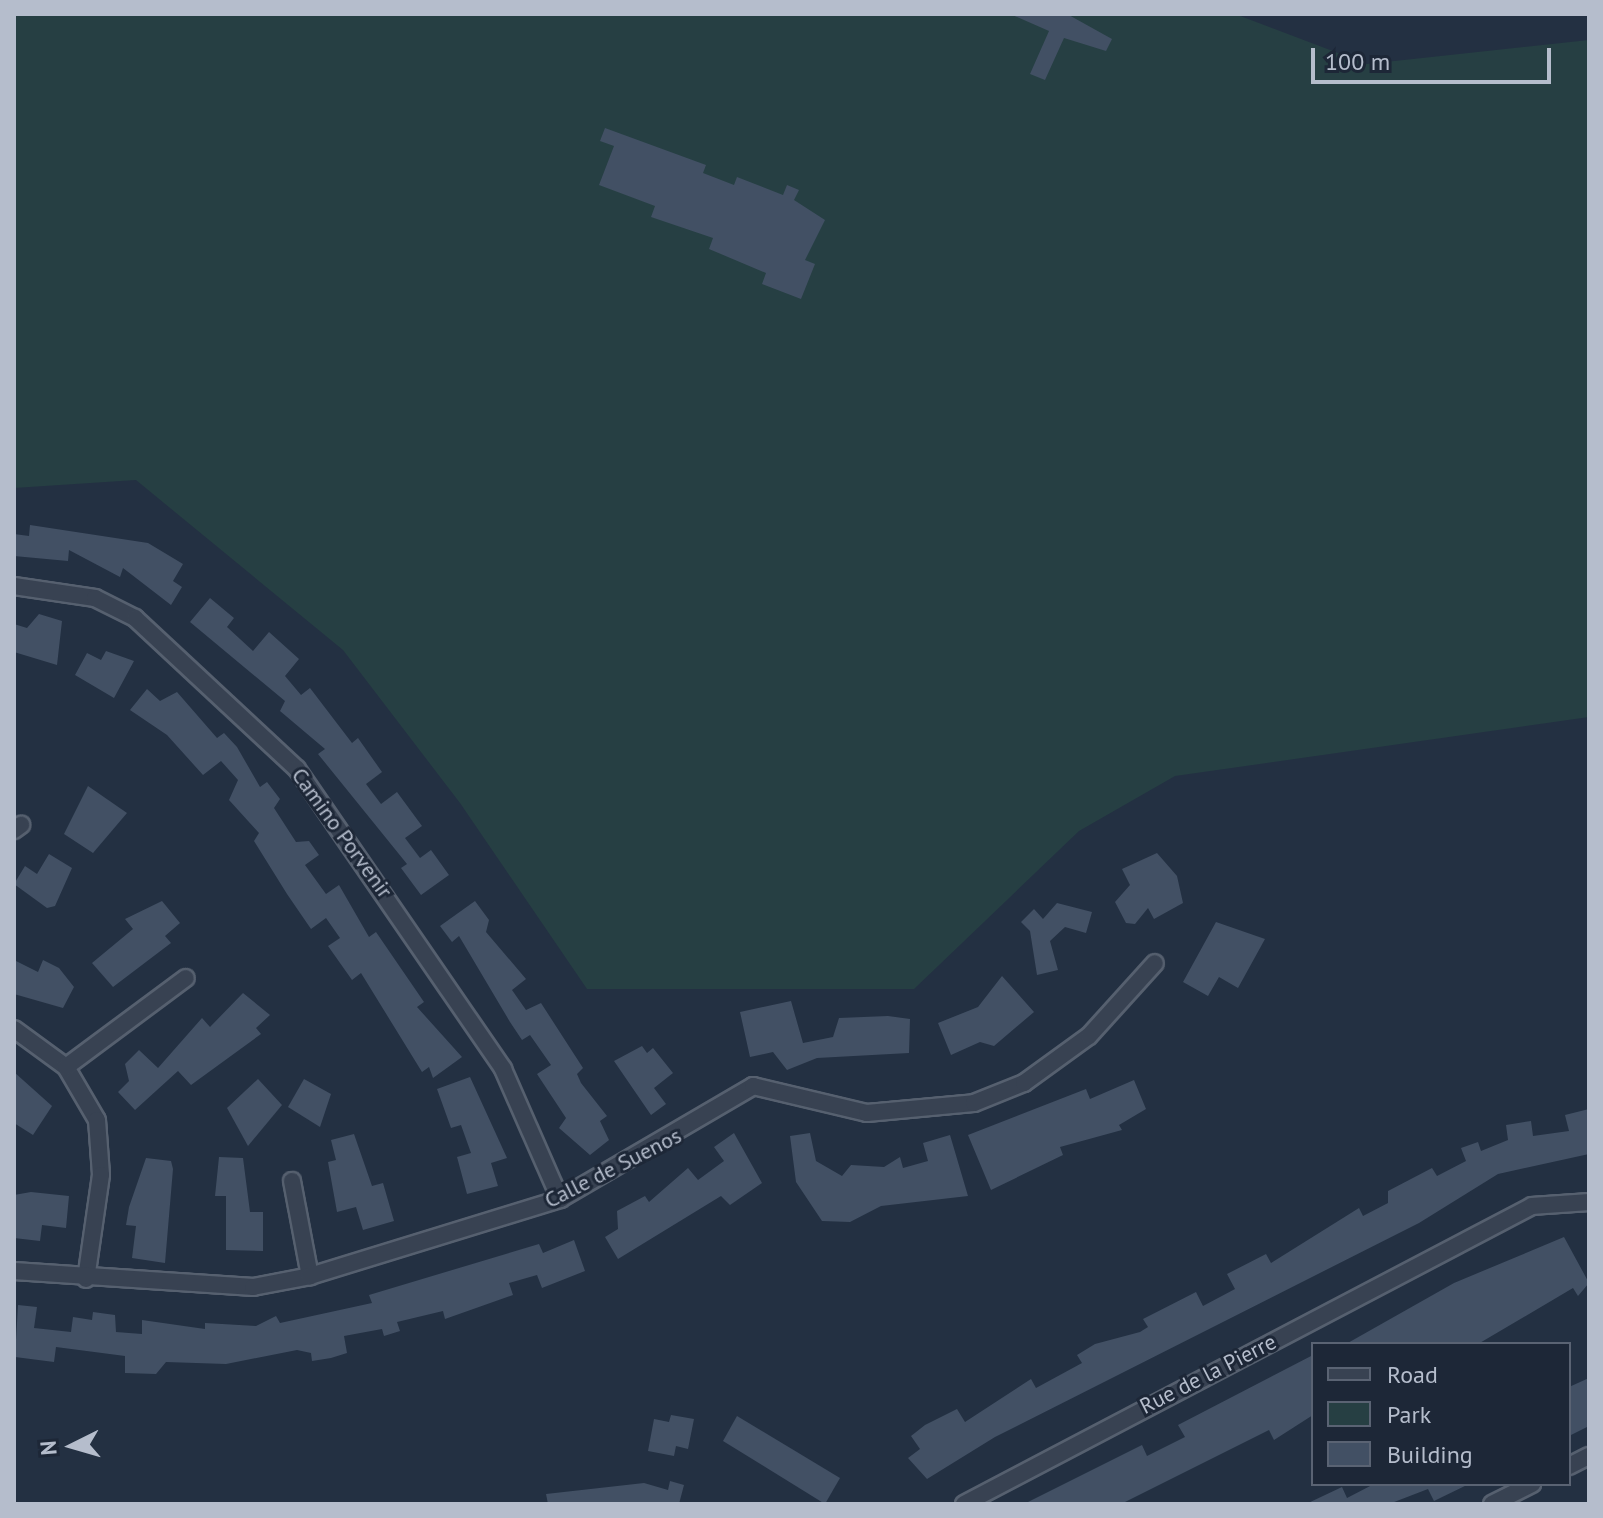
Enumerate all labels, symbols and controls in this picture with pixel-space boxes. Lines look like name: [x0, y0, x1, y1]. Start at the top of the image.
scale bar: [1315, 32, 1555, 82]
text: 100 m: [1325, 46, 1390, 77]
street label: Camino Porvenir: [286, 763, 398, 903]
street label: Calle de Suenos: [540, 1122, 686, 1214]
street label: Rue de la Pierre: [1135, 1328, 1281, 1420]
legend: [1311, 1342, 1571, 1486]
text: Road: [1387, 1359, 1438, 1390]
text: Park: [1387, 1399, 1431, 1430]
north arrow: [32, 1406, 112, 1486]
text: Building: [1387, 1439, 1473, 1470]
text: N: [34, 1440, 63, 1457]

